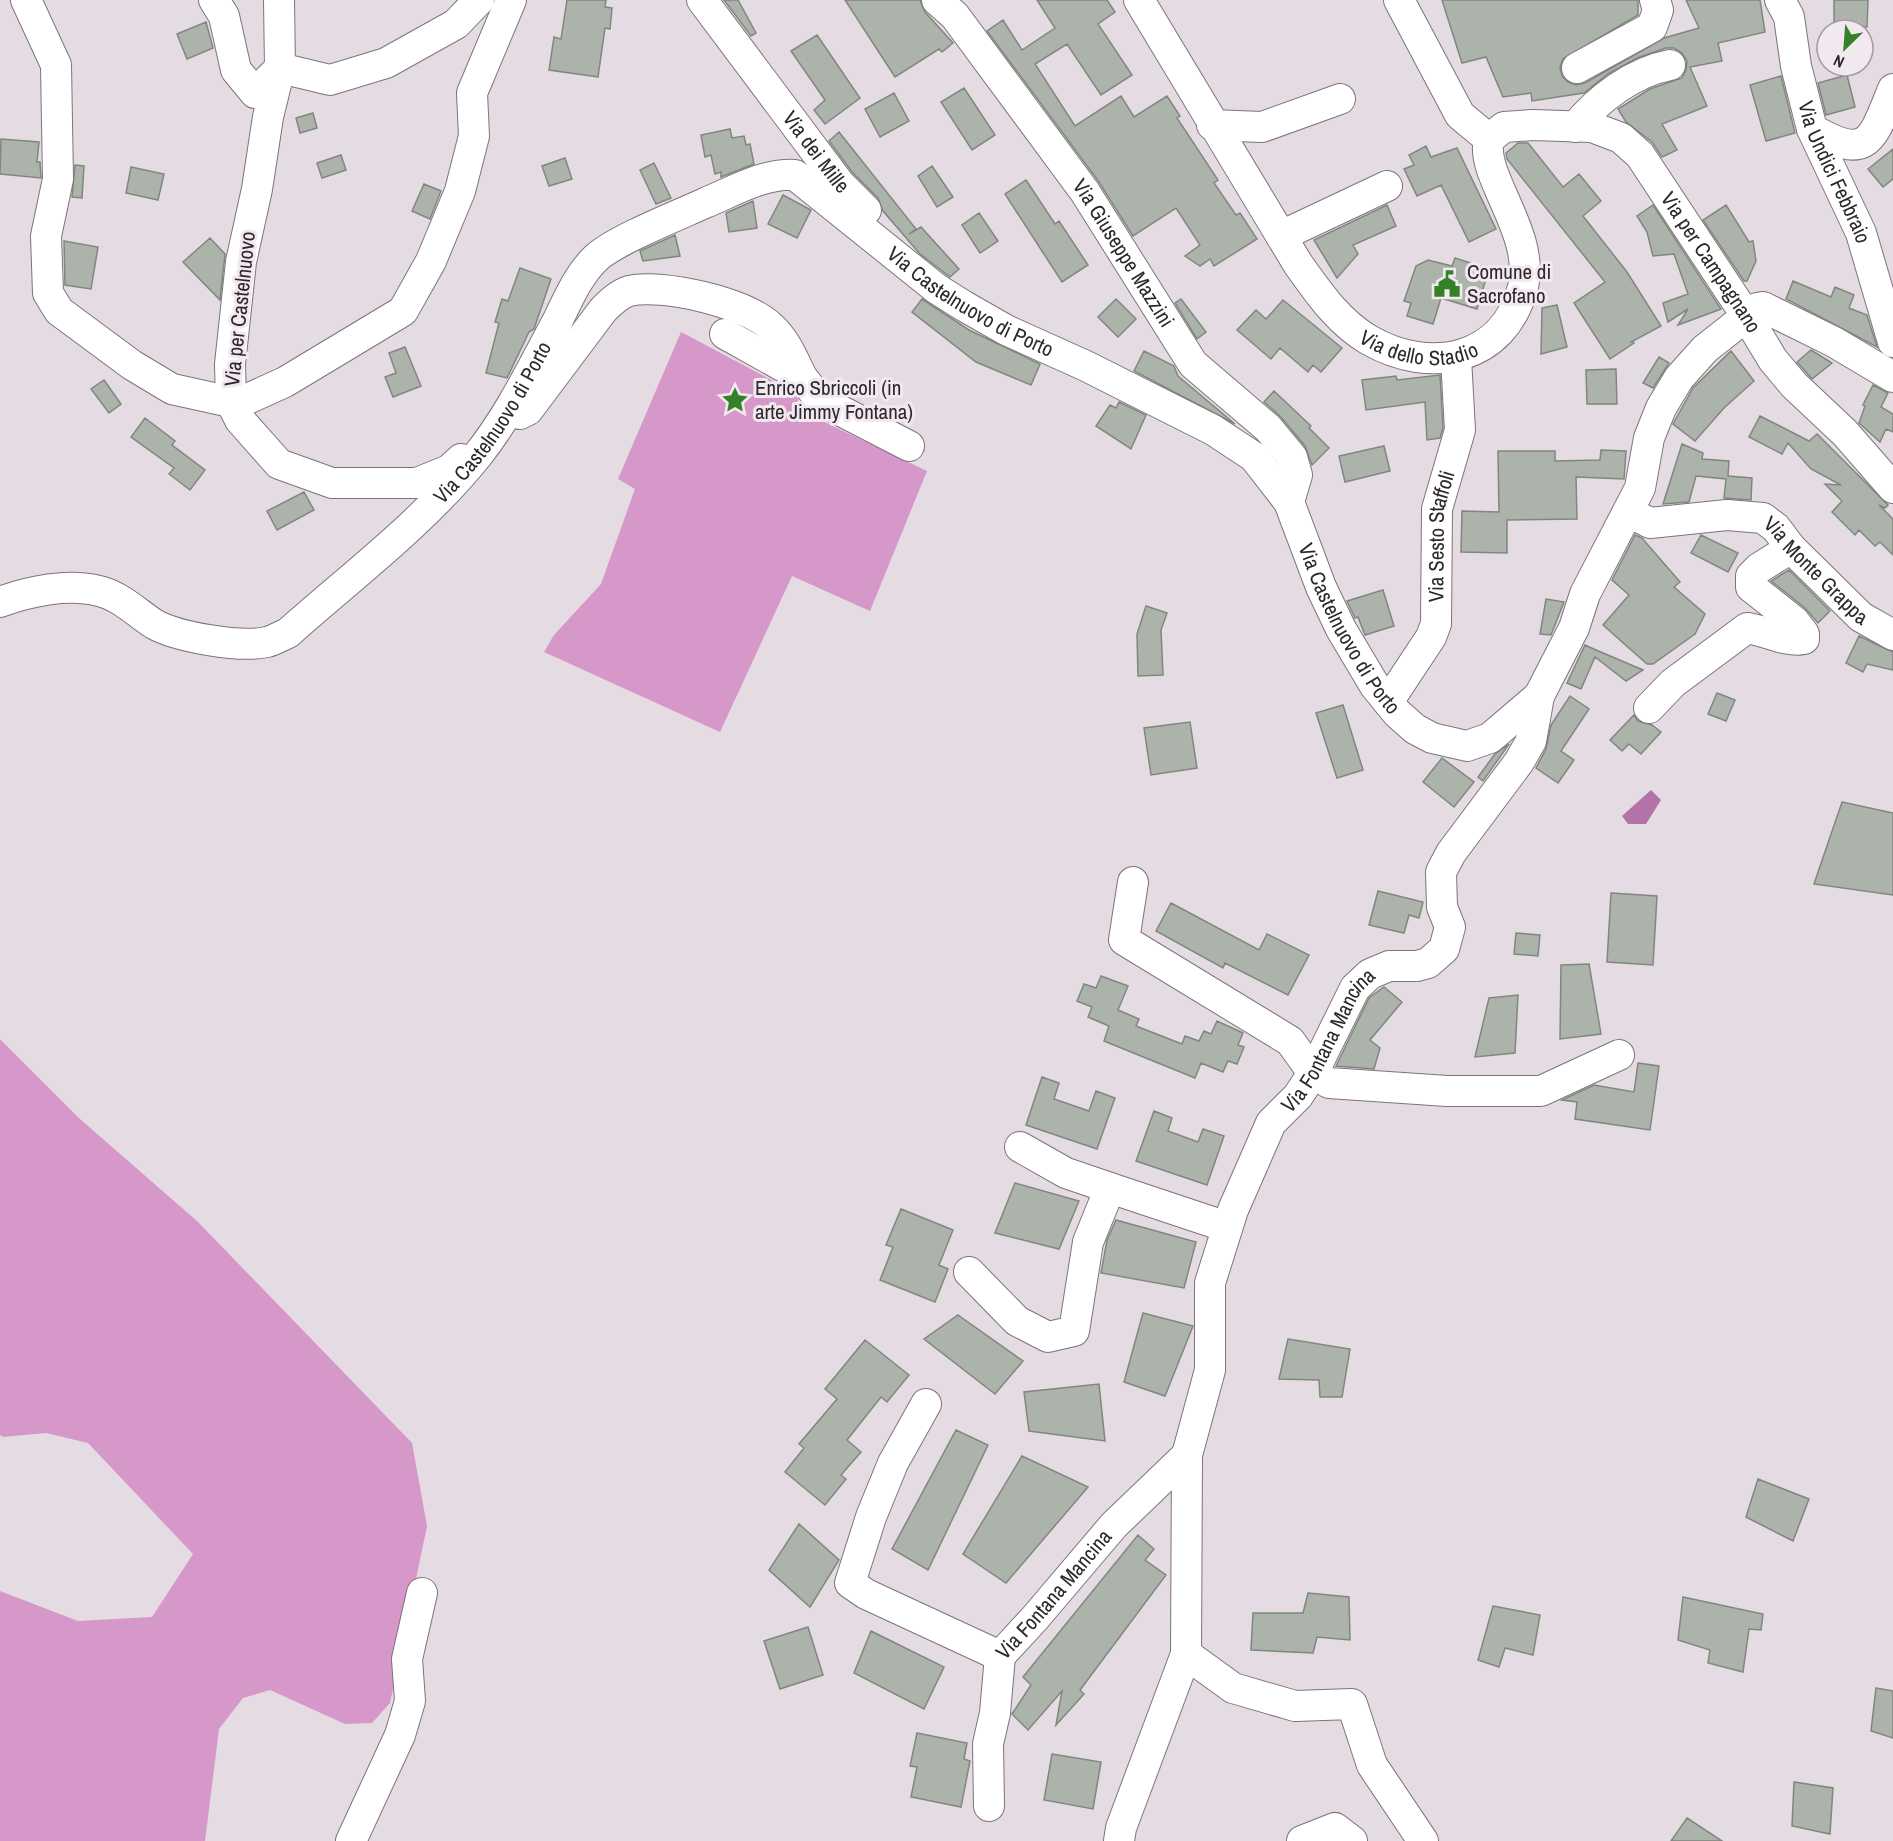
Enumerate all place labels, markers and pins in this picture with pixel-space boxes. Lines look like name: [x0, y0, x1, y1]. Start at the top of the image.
place label: Comune di Sacrofano: [1467, 257, 1551, 310]
public building icon: Comune di Sacrofano: [1432, 269, 1462, 299]
place label: Enrico Sbriccoli (in arte Jimmy Fontana): [755, 373, 913, 426]
place icon: Enrico Sbriccoli (in arte Jimmy Fontana): [720, 385, 750, 415]

